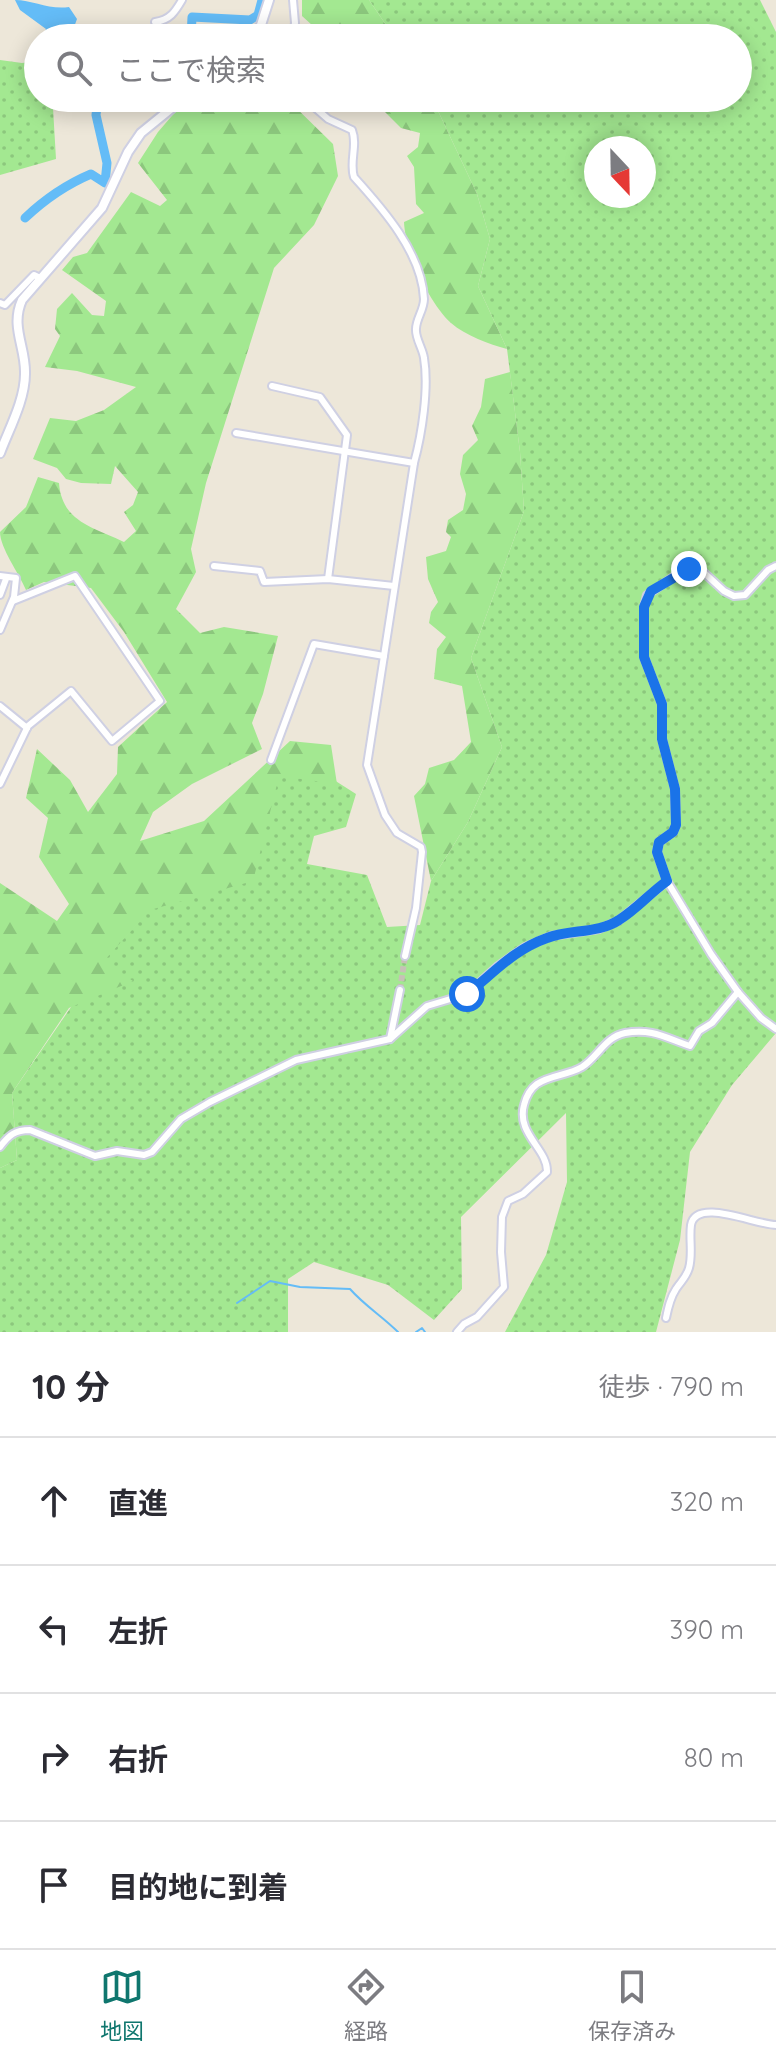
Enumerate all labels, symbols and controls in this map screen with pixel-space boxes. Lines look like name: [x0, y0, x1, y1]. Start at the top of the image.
search box: [24, 24, 752, 112]
icon: search: [52, 46, 96, 90]
text: ここで検索: [116, 51, 266, 89]
north arrow: [584, 136, 656, 208]
route end: [671, 551, 707, 587]
route start: [449, 976, 485, 1012]
text: 10 分: [32, 1365, 110, 1408]
text: 徒歩 · 790 m: [599, 1370, 744, 1403]
icon: ahead: [32, 1479, 76, 1523]
text: 直進: [108, 1484, 168, 1522]
text: 320 m: [670, 1485, 744, 1518]
icon: left: [32, 1607, 76, 1651]
text: 左折: [108, 1612, 168, 1650]
text: 390 m: [670, 1613, 744, 1646]
icon: right: [32, 1735, 76, 1779]
text: 右折: [108, 1740, 168, 1778]
text: 80 m: [684, 1741, 744, 1774]
icon: arrive: [32, 1863, 76, 1907]
text: 目的地に到着: [108, 1868, 288, 1906]
tab: 地図: [100, 1965, 144, 2045]
tab: 経路: [344, 1965, 388, 2045]
tab: 保存済み: [588, 1965, 676, 2045]

